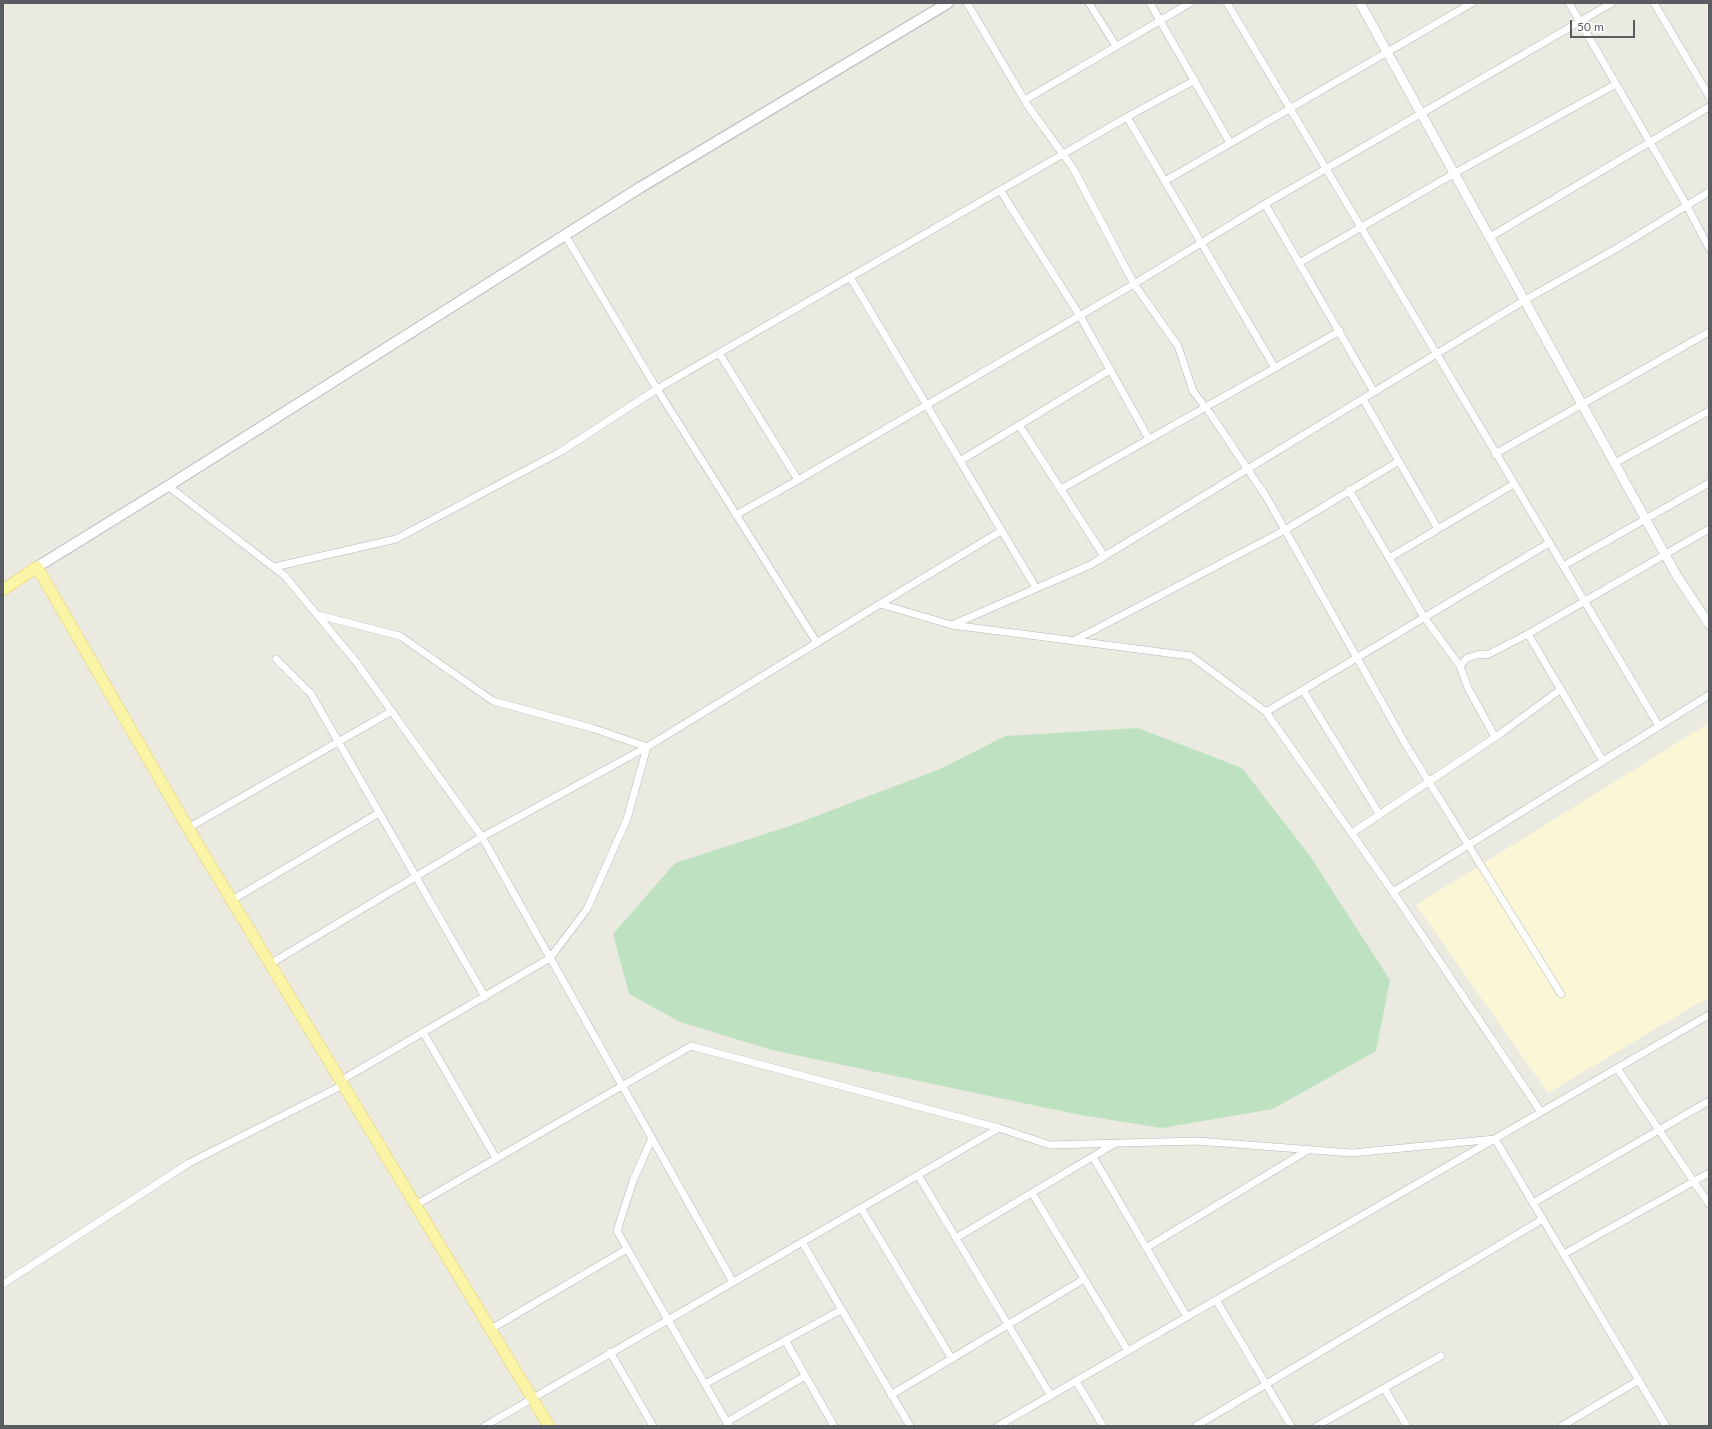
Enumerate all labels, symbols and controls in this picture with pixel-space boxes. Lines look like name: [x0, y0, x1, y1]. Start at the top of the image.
scale bar: [1572, 12, 1637, 38]
text: 50 m: [1577, 19, 1604, 34]

